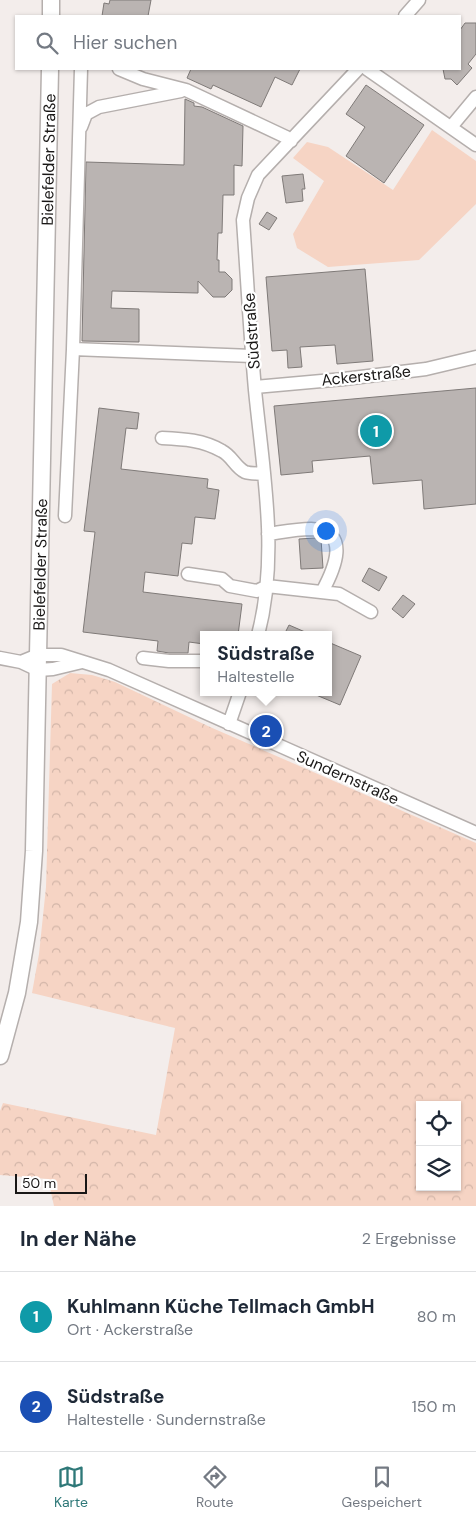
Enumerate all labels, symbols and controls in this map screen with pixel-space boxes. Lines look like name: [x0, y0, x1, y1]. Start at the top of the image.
search box: [15, 15, 461, 70]
icon: search: [33, 29, 61, 57]
text: Hier suchen: [73, 30, 177, 55]
street label: Bielefelder Straße: [37, 93, 60, 226]
street label: Südstraße: [238, 292, 265, 370]
street label: Ackerstraße: [320, 360, 412, 391]
pin: 1: [360, 412, 392, 450]
street label: Bielefelder Straße: [29, 498, 52, 631]
your location: [313, 518, 339, 544]
popup: [200, 631, 332, 696]
text: Südstraße: [217, 641, 315, 666]
text: Haltestelle: [217, 666, 295, 687]
pin: 2: [250, 712, 282, 750]
street label: Sundernstraße: [293, 746, 402, 809]
map controls: [416, 1101, 461, 1191]
button: locate: [416, 1101, 461, 1146]
button: layers: [416, 1146, 461, 1191]
scale bar: [15, 1171, 88, 1194]
text: 50 m: [22, 1174, 56, 1192]
text: In der Nähe: [20, 1225, 137, 1253]
text: 2 Ergebnisse: [362, 1228, 456, 1249]
text: Kuhlmann Küche Tellmach GmbH: [67, 1294, 375, 1319]
text: 1: [33, 1306, 39, 1327]
text: 80 m: [417, 1306, 456, 1327]
text: Ort · Ackerstraße: [67, 1319, 193, 1340]
text: Südstraße: [67, 1384, 164, 1409]
text: 2: [31, 1396, 41, 1417]
text: 150 m: [412, 1396, 456, 1417]
text: Haltestelle · Sundernstraße: [67, 1409, 266, 1430]
tab: Karte: [54, 1463, 88, 1511]
tab: Route: [196, 1463, 234, 1511]
tab: Gespeichert: [342, 1463, 422, 1511]

